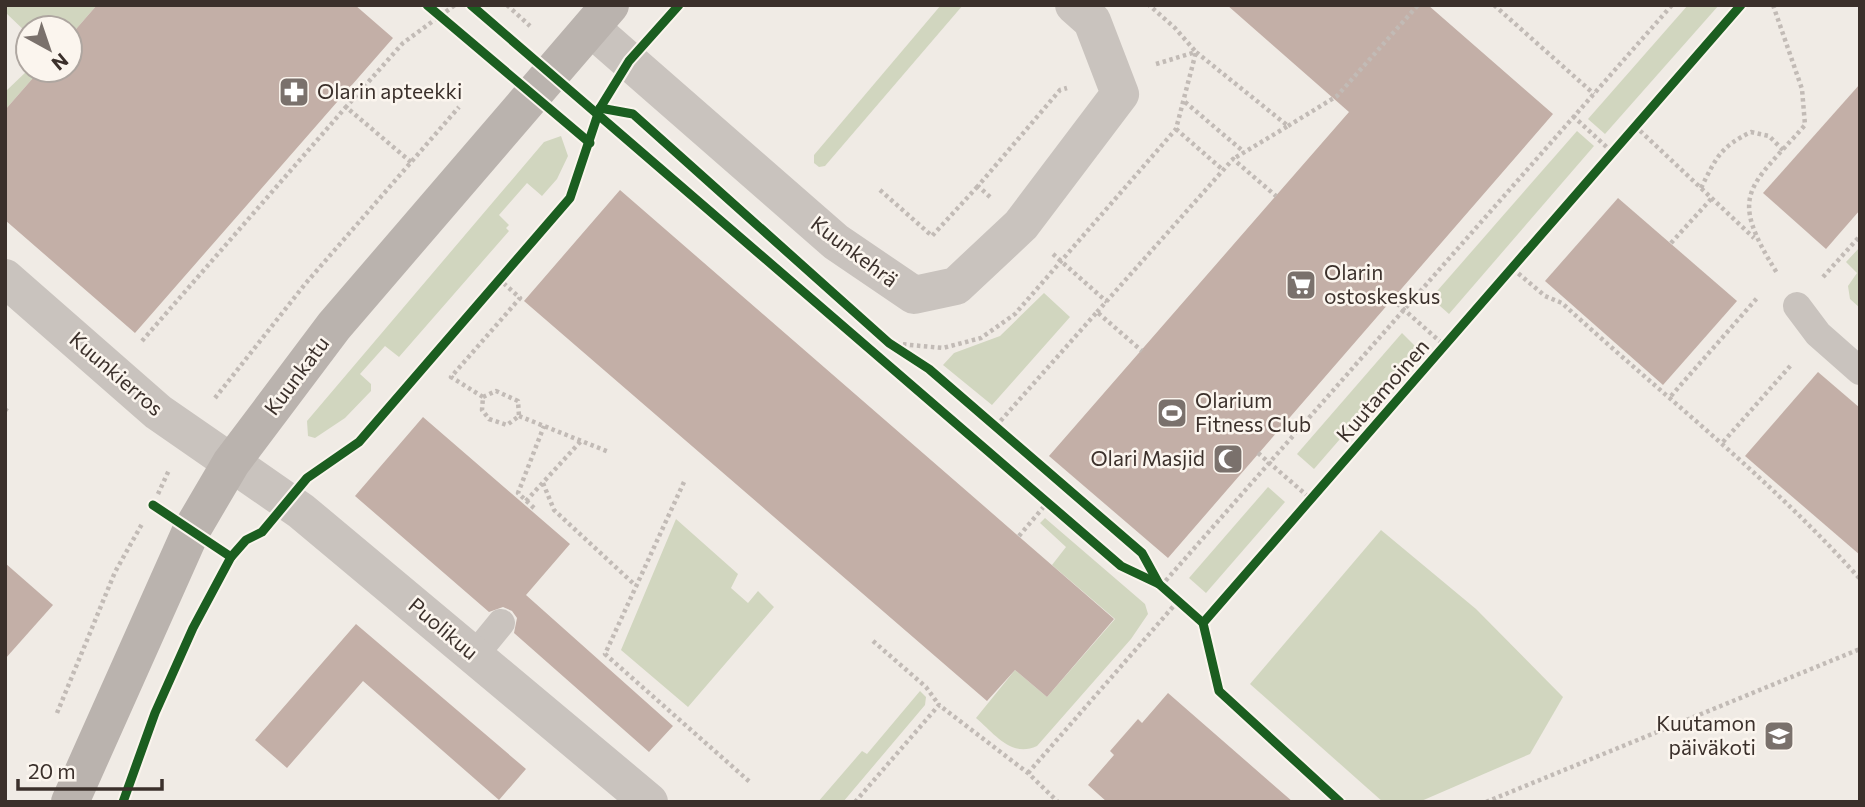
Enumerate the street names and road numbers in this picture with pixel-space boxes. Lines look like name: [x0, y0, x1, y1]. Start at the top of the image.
street label: Kuunkehrä: [806, 210, 903, 292]
street label: Kuunkierros: [65, 326, 169, 420]
street label: Kuunkatu: [258, 331, 333, 419]
street label: Kuutamoinen: [1330, 333, 1433, 447]
street label: Puolikuu: [404, 592, 484, 664]

